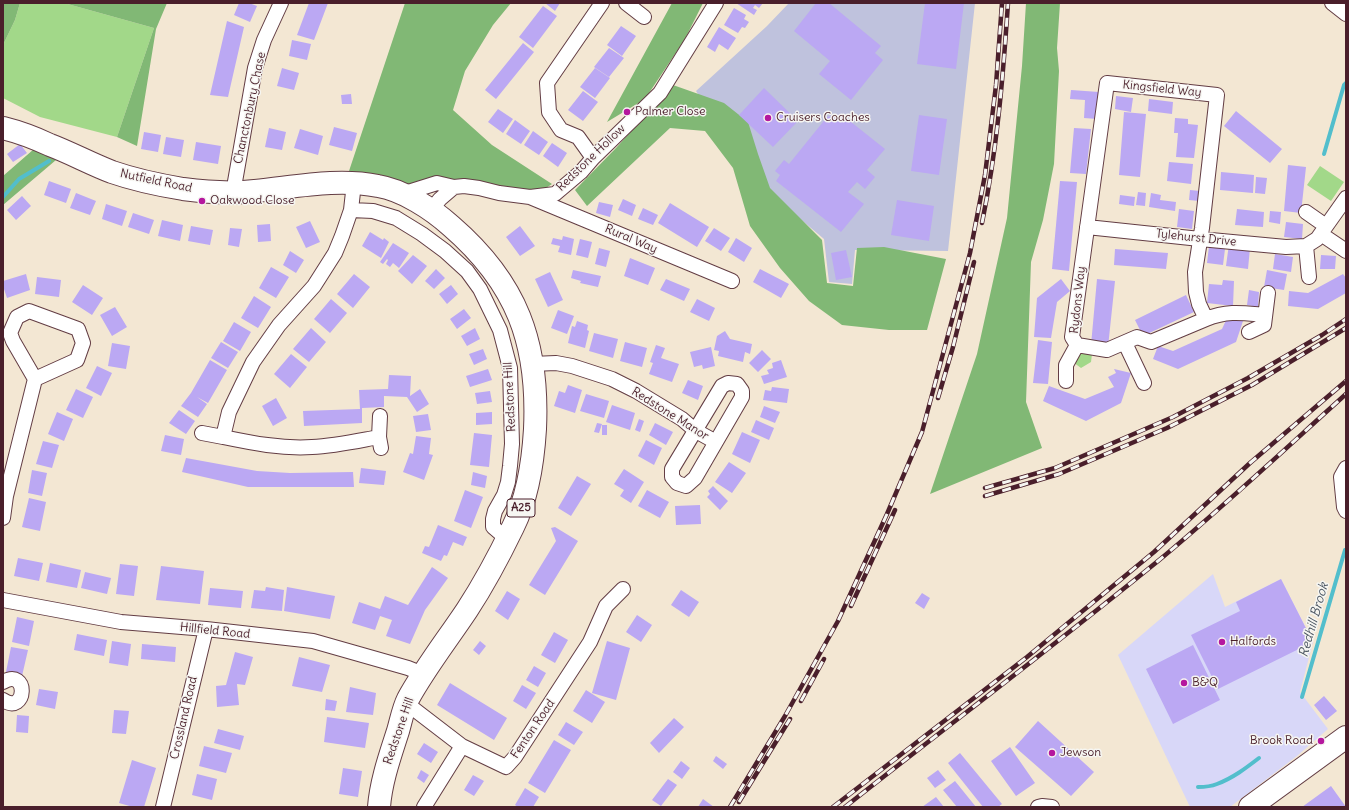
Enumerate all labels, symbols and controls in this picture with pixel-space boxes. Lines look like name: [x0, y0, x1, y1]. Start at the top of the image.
street label: Chanctonbury Chase: [231, 51, 269, 165]
street label: Kingsfield Way: [1122, 78, 1202, 100]
place label: Palmer Close: [635, 105, 705, 119]
marker: Palmer Close: [622, 107, 632, 117]
place label: Cruisers Coaches: [776, 111, 870, 125]
marker: Cruisers Coaches: [763, 113, 773, 123]
street label: Redstone Hollow: [554, 121, 628, 195]
street label: Nutfield Road: [119, 166, 193, 196]
place label: Oakwood Close: [210, 194, 294, 208]
marker: Oakwood Close: [197, 196, 207, 206]
street label: Rural Way: [602, 221, 660, 257]
street label: Tylehurst Drive: [1155, 227, 1237, 249]
street label: Rydons Way: [1067, 266, 1089, 334]
street label: Redstone Hill: [501, 362, 519, 432]
street label: Redstone Manor: [629, 384, 711, 444]
road number: A25: [507, 499, 535, 517]
water label: Redhill Brook: [1296, 581, 1332, 659]
street label: Hillfield Road: [179, 620, 251, 642]
place label: Halfords: [1230, 635, 1276, 649]
marker: Halfords: [1217, 637, 1227, 647]
street label: Crossland Road: [167, 675, 201, 761]
place label: B&Q: [1192, 676, 1218, 690]
marker: B&Q: [1179, 678, 1189, 688]
street label: Redstone Hill: [381, 696, 417, 766]
street label: Fenton Road: [508, 697, 558, 761]
place label: Brook Road: [1250, 734, 1313, 748]
marker: Brook Road: [1316, 736, 1326, 746]
place label: Jewson: [1060, 746, 1101, 760]
marker: Jewson: [1047, 748, 1057, 758]

